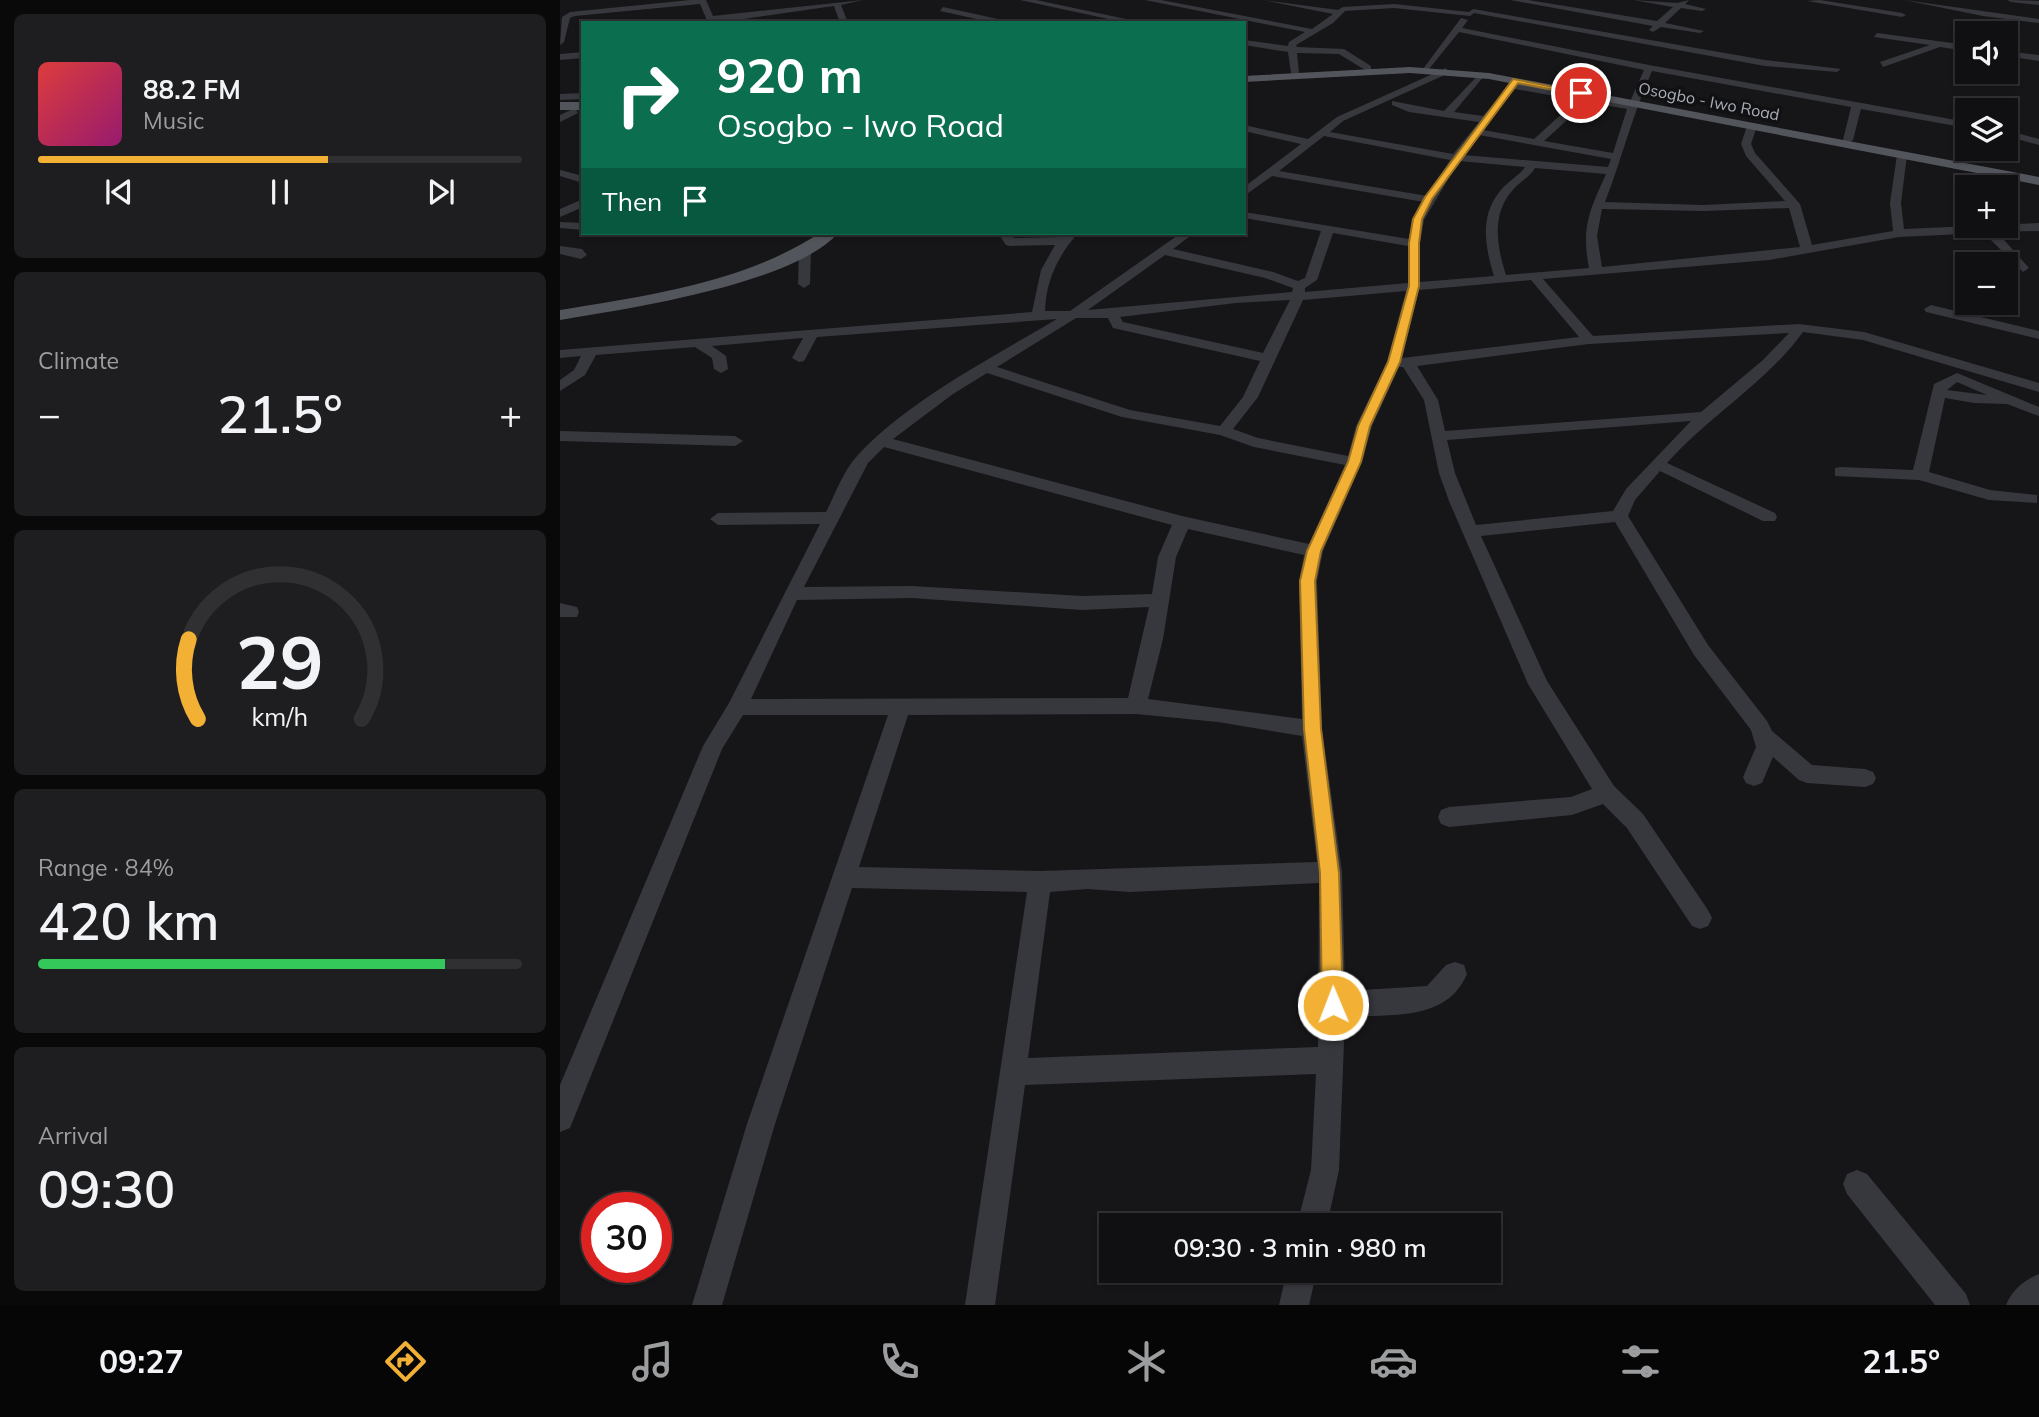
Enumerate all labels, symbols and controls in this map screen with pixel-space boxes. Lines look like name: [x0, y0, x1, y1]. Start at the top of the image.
map controls: [1955, 21, 2018, 315]
button: sound: [1955, 21, 2018, 84]
text: 920 m: [717, 44, 863, 105]
icon: right: [602, 49, 693, 140]
pin: [1551, 63, 1611, 123]
text: 88.2 FM: [143, 73, 241, 106]
icon: arrive: [1562, 74, 1600, 112]
street label: Osogbo - Iwo Road: [1637, 77, 1781, 125]
button: layers: [1955, 98, 2018, 161]
text: Osogbo - Iwo Road: [717, 105, 1004, 145]
text: Music: [143, 106, 204, 135]
icon: previous: [100, 173, 138, 211]
icon: pause: [261, 173, 299, 211]
icon: next: [422, 173, 460, 211]
button: +: [1955, 175, 2018, 238]
icon: arrive: [676, 182, 714, 220]
text: Then: [602, 185, 662, 218]
button: −: [1955, 252, 2018, 315]
text: Climate: [38, 346, 119, 375]
text: 21.5°: [217, 381, 343, 446]
text: −: [38, 390, 61, 438]
text: +: [499, 390, 522, 438]
text: 29: [236, 616, 324, 707]
text: km/h: [252, 700, 308, 731]
text: Range · 84%: [38, 853, 174, 882]
text: 420 km: [38, 888, 219, 953]
position arrow: [1296, 968, 1370, 1042]
text: Arrival: [38, 1121, 108, 1150]
text: 09:30: [38, 1156, 175, 1221]
speed limit sign: 30: [581, 1192, 672, 1283]
text: 09:30 · 3 min · 980 m: [1173, 1231, 1427, 1264]
icon: directions: [381, 1337, 430, 1386]
icon: music: [628, 1337, 677, 1386]
icon: phone: [875, 1337, 924, 1386]
icon: climate: [1122, 1337, 1171, 1386]
icon: car: [1369, 1337, 1418, 1386]
icon: filters: [1616, 1337, 1665, 1386]
text: 09:27: [99, 1341, 184, 1381]
text: 21.5°: [1862, 1341, 1940, 1381]

